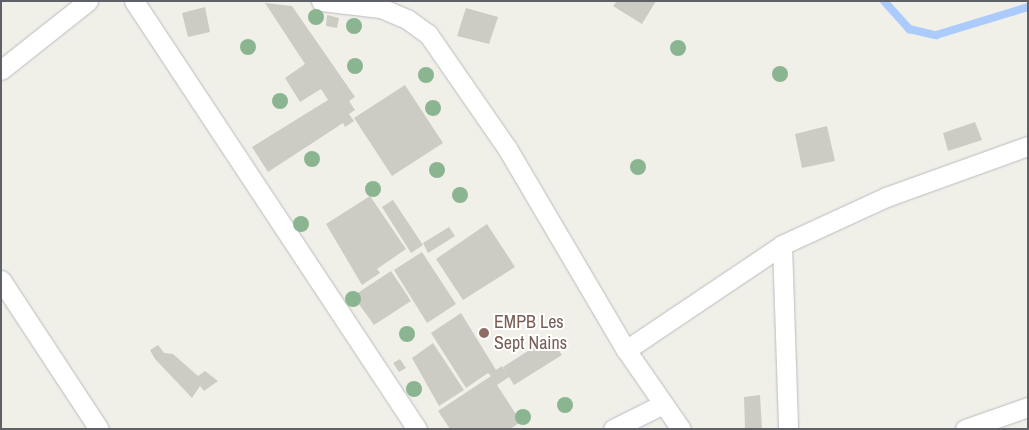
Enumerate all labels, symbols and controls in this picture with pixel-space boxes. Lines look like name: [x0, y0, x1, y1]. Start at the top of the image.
place label: EMPB Les Sept Nains: [494, 312, 567, 354]
marker: EMPB Les Sept Nains: [478, 327, 490, 339]

